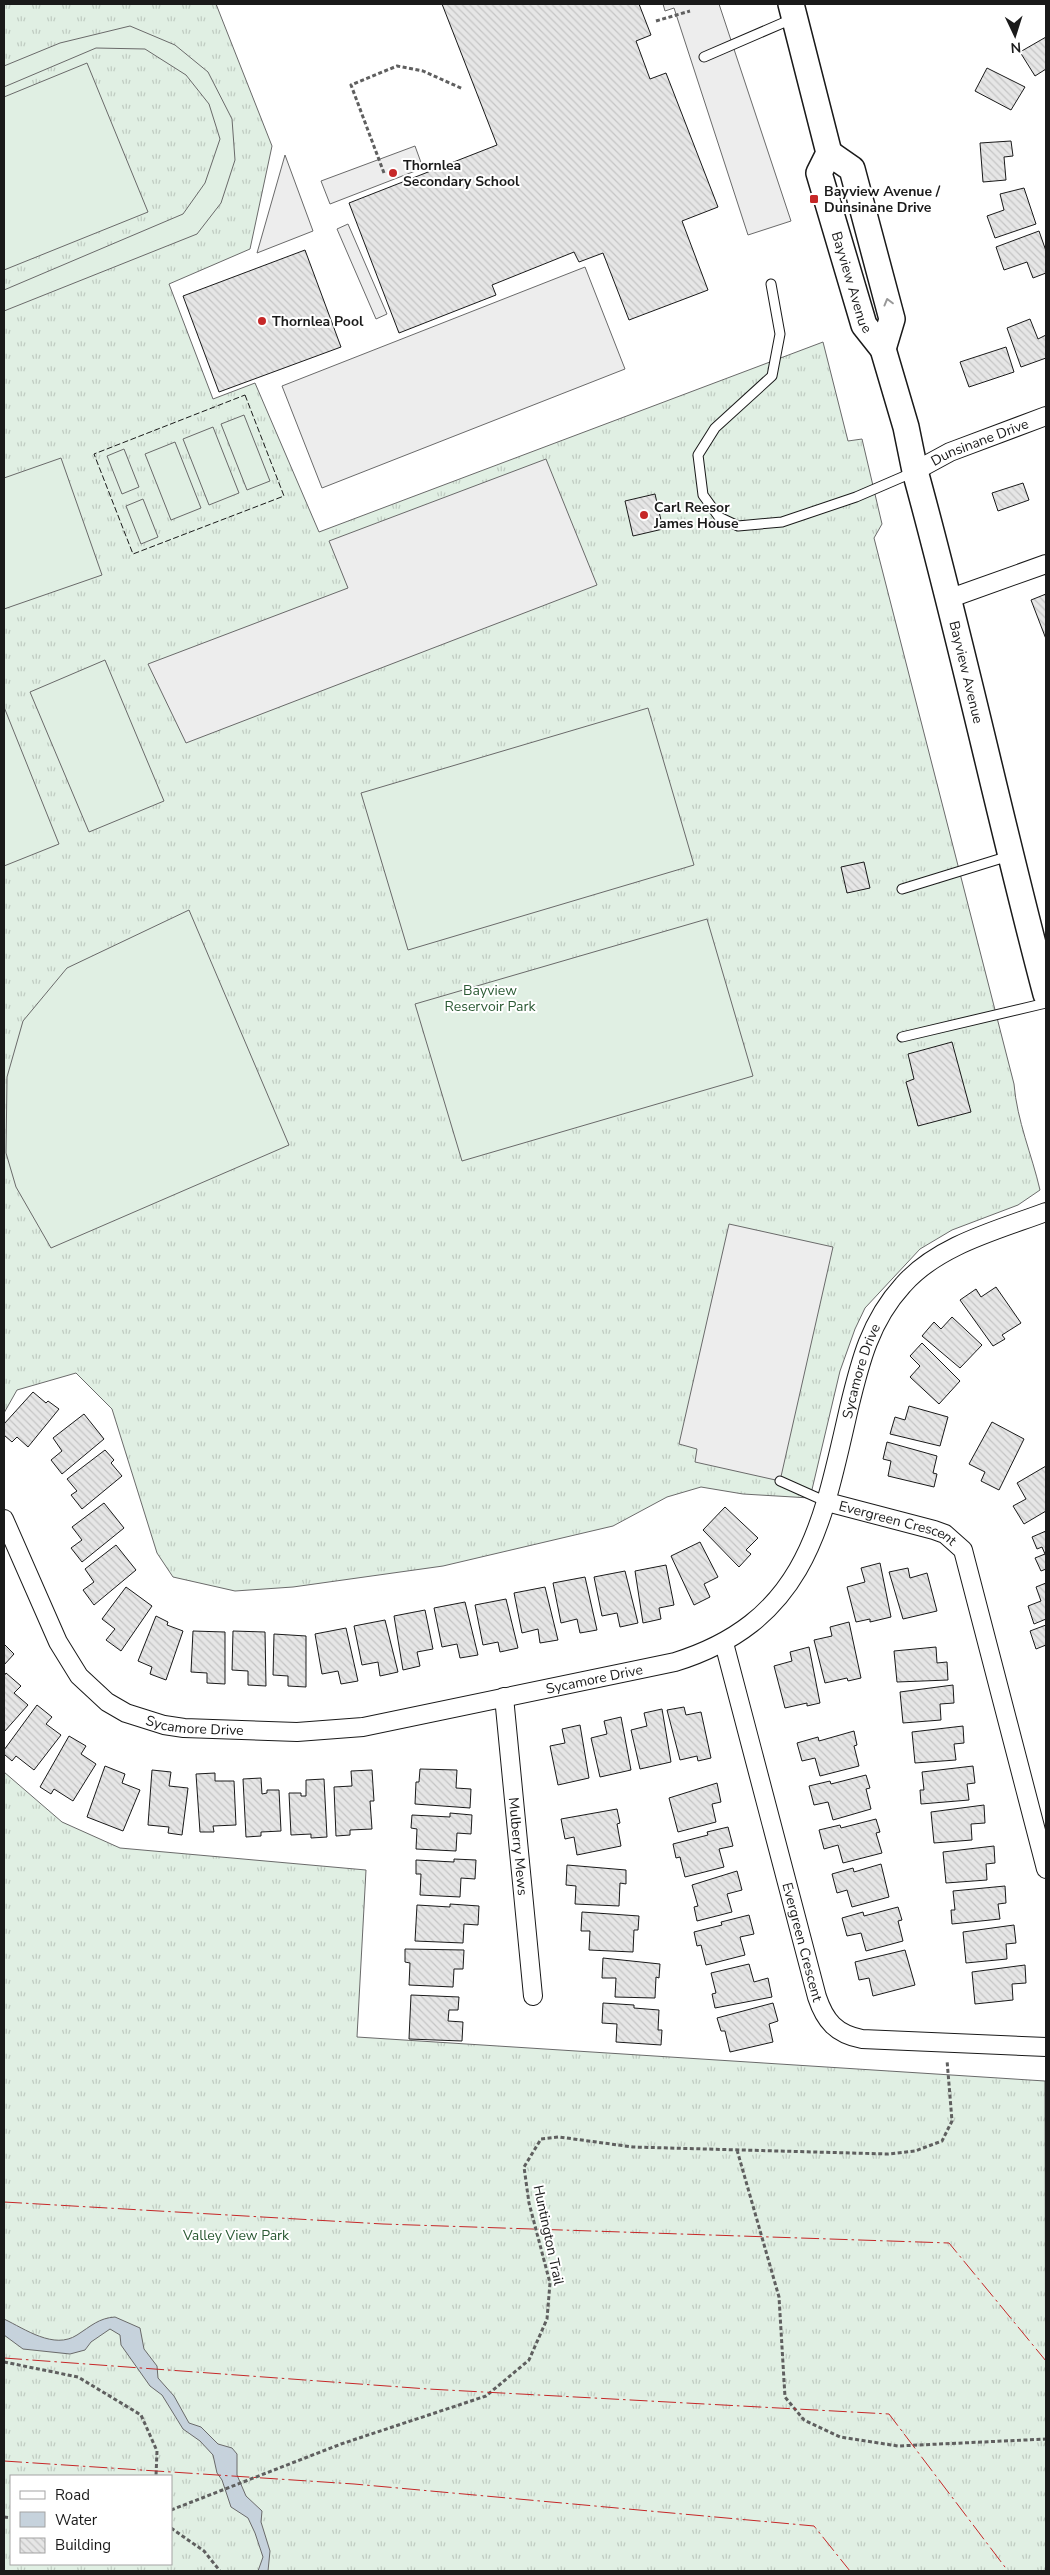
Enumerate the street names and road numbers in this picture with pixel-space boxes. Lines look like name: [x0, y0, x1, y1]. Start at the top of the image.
street label: Bayview Avenue: [827, 229, 876, 337]
street label: Dunsinane Drive: [927, 414, 1031, 471]
street label: Bayview Avenue: [944, 619, 988, 725]
street label: Sycamore Drive: [838, 1320, 885, 1420]
street label: Evergreen Crescent: [837, 1497, 961, 1550]
street label: Sycamore Drive: [544, 1660, 644, 1699]
street label: Sycamore Drive: [143, 1711, 244, 1740]
street label: Mulberry Mews: [504, 1796, 532, 1897]
street label: Evergreen Crescent: [777, 1880, 827, 2004]
street label: Huntington Trail: [529, 2183, 569, 2288]

